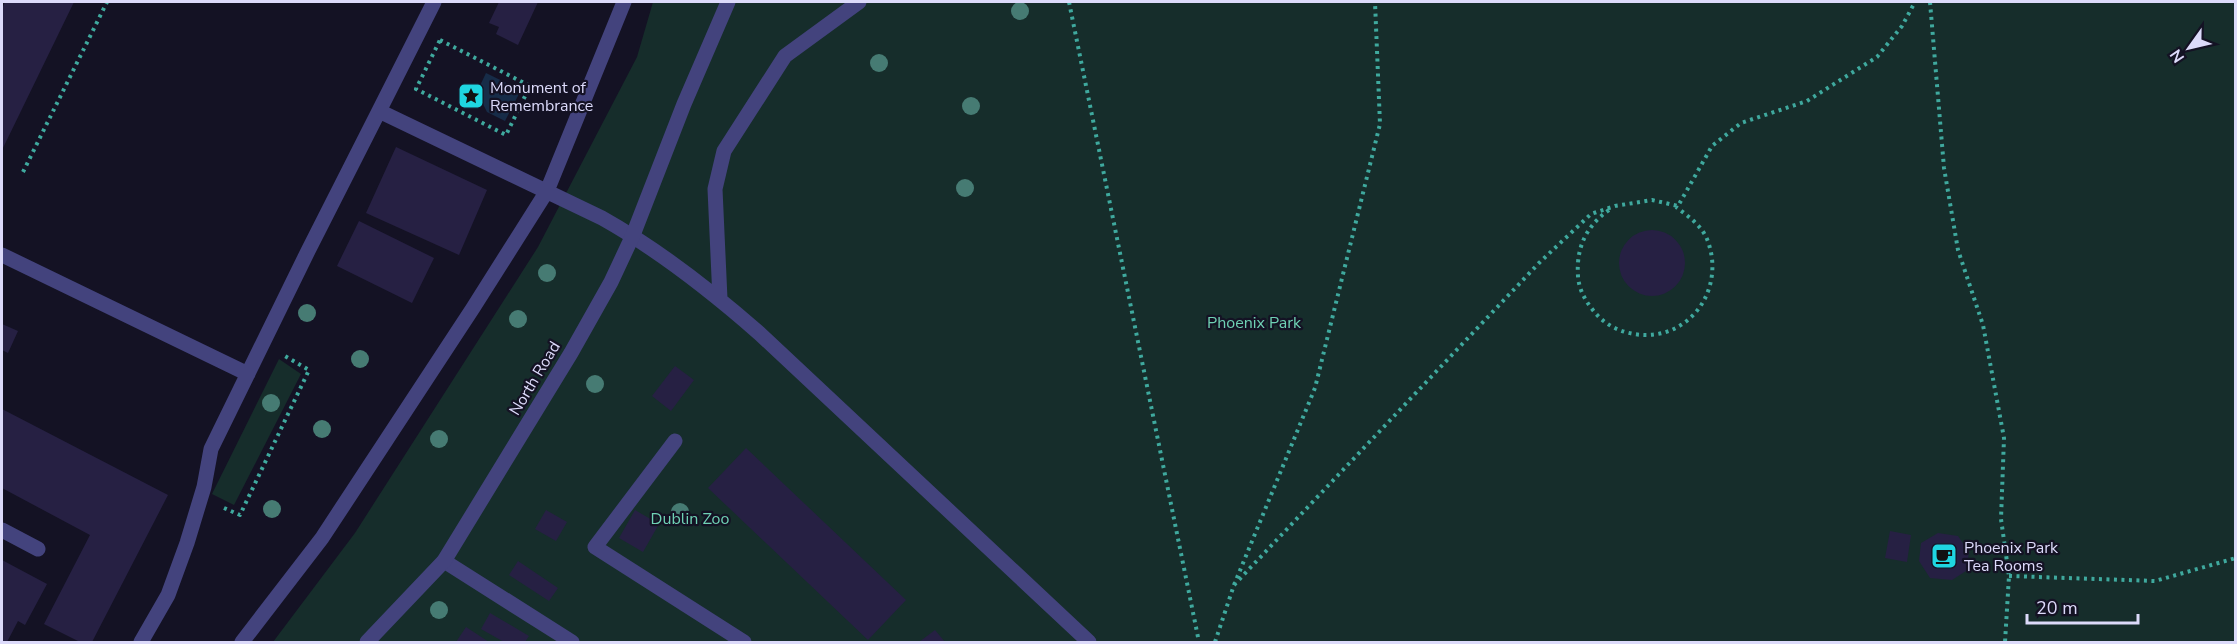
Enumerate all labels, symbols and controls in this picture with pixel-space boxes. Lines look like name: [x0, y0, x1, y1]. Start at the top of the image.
north arrow: [2159, 18, 2219, 78]
text: N: [2165, 45, 2190, 67]
place label: Monument of Remembrance: [490, 77, 593, 117]
place icon: Monument of Remembrance: [456, 81, 486, 111]
park label: Phoenix Park: [1207, 312, 1302, 334]
street label: North Road: [504, 337, 566, 420]
park label: Dublin Zoo: [651, 508, 729, 530]
place label: Phoenix Park Tea Rooms: [1964, 537, 2059, 577]
cafe icon: Phoenix Park Tea Rooms: [1929, 541, 1959, 571]
scale bar: [2027, 587, 2138, 625]
text: 20 m: [2036, 596, 2078, 620]

